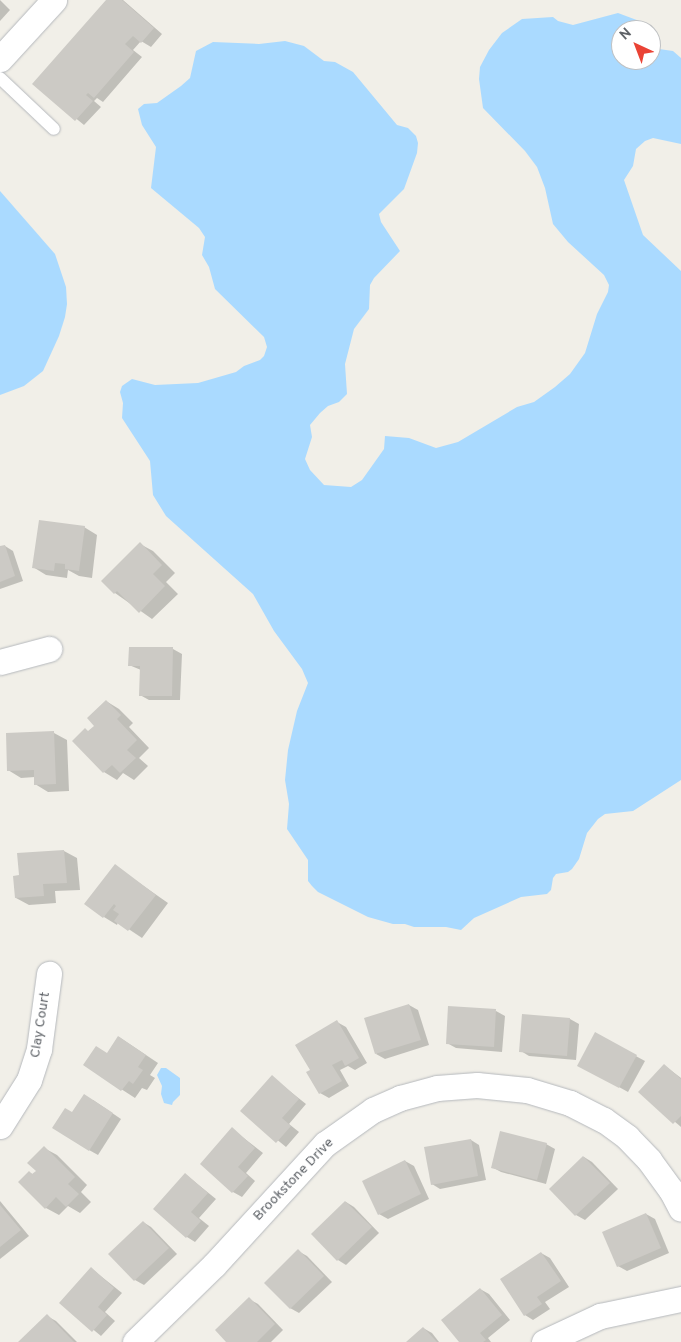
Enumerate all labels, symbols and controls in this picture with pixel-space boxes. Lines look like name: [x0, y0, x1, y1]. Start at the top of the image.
north arrow: [611, 20, 661, 70]
text: N: [617, 25, 636, 44]
street label: Clay Court: [27, 991, 55, 1059]
street label: Brookstone Drive: [250, 1135, 338, 1225]

